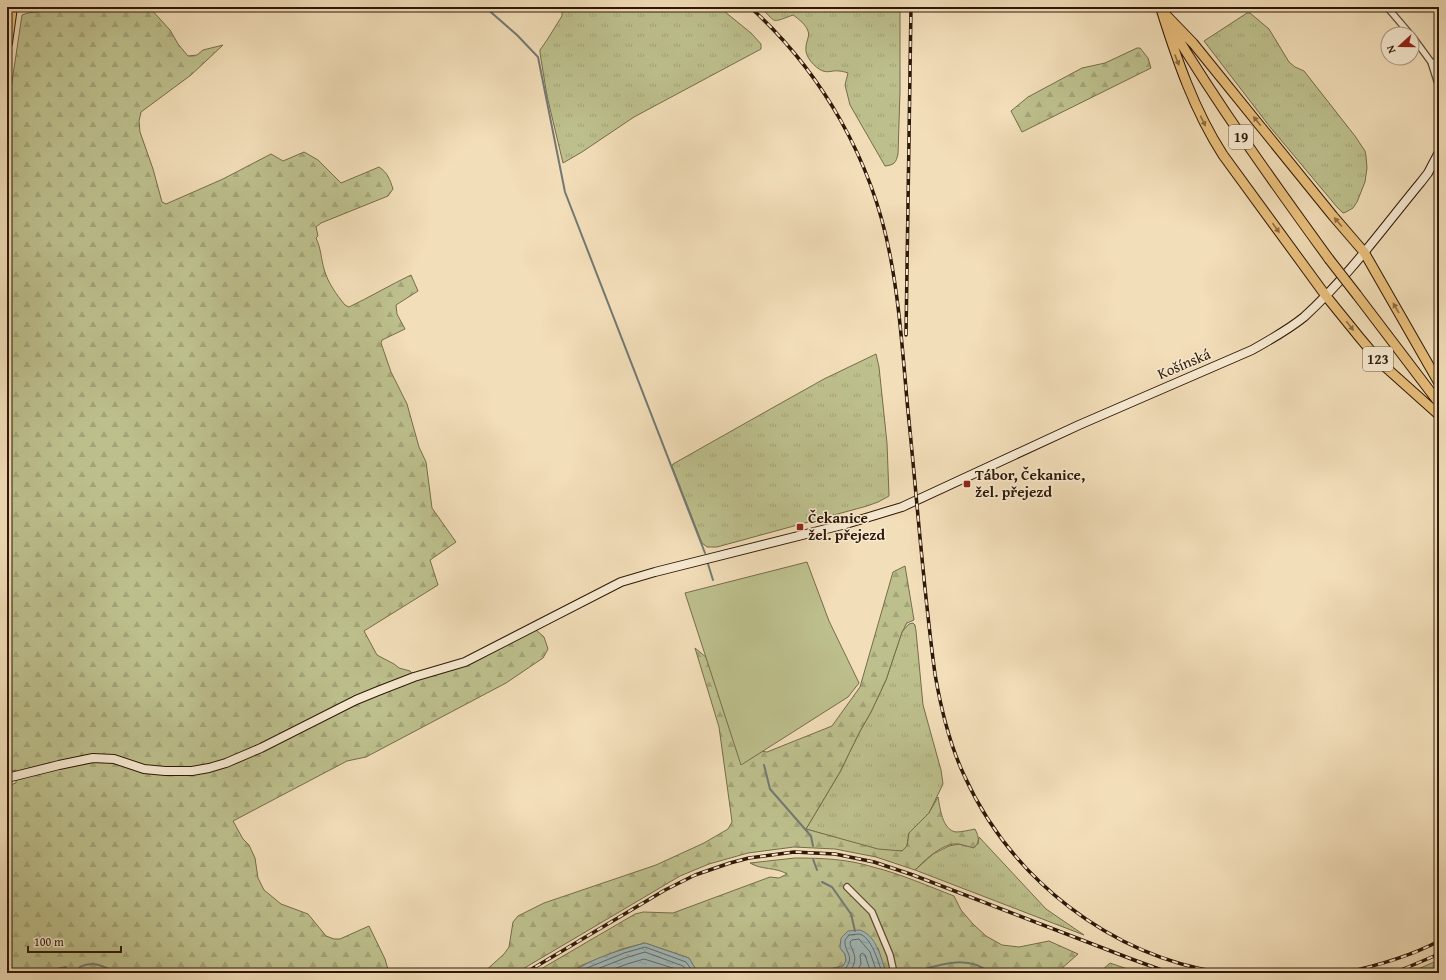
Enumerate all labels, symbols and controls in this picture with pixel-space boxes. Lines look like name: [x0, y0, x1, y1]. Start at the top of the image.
north arrow: [1380, 26, 1420, 66]
text: N: [1382, 43, 1399, 56]
one-way arrow: [1175, 54, 1181, 66]
one-way arrow: [1200, 115, 1206, 126]
one-way arrow: [1252, 115, 1261, 126]
road number: 19: [1229, 125, 1253, 149]
one-way arrow: [1334, 217, 1343, 227]
one-way arrow: [1272, 223, 1280, 233]
one-way arrow: [1393, 302, 1400, 314]
one-way arrow: [1346, 320, 1354, 331]
street label: Košínská: [1154, 343, 1214, 384]
road number: 123: [1363, 347, 1393, 371]
place label: Tábor, Čekanice, žel. přejezd: [975, 464, 1085, 502]
marker: Tábor, Čekanice, žel. přejezd: [962, 479, 972, 489]
place label: Čekanice žel. přejezd: [808, 507, 885, 545]
marker: Čekanice žel. přejezd: [795, 522, 805, 532]
scale bar: [28, 928, 121, 954]
text: 100 m: [34, 933, 64, 950]

